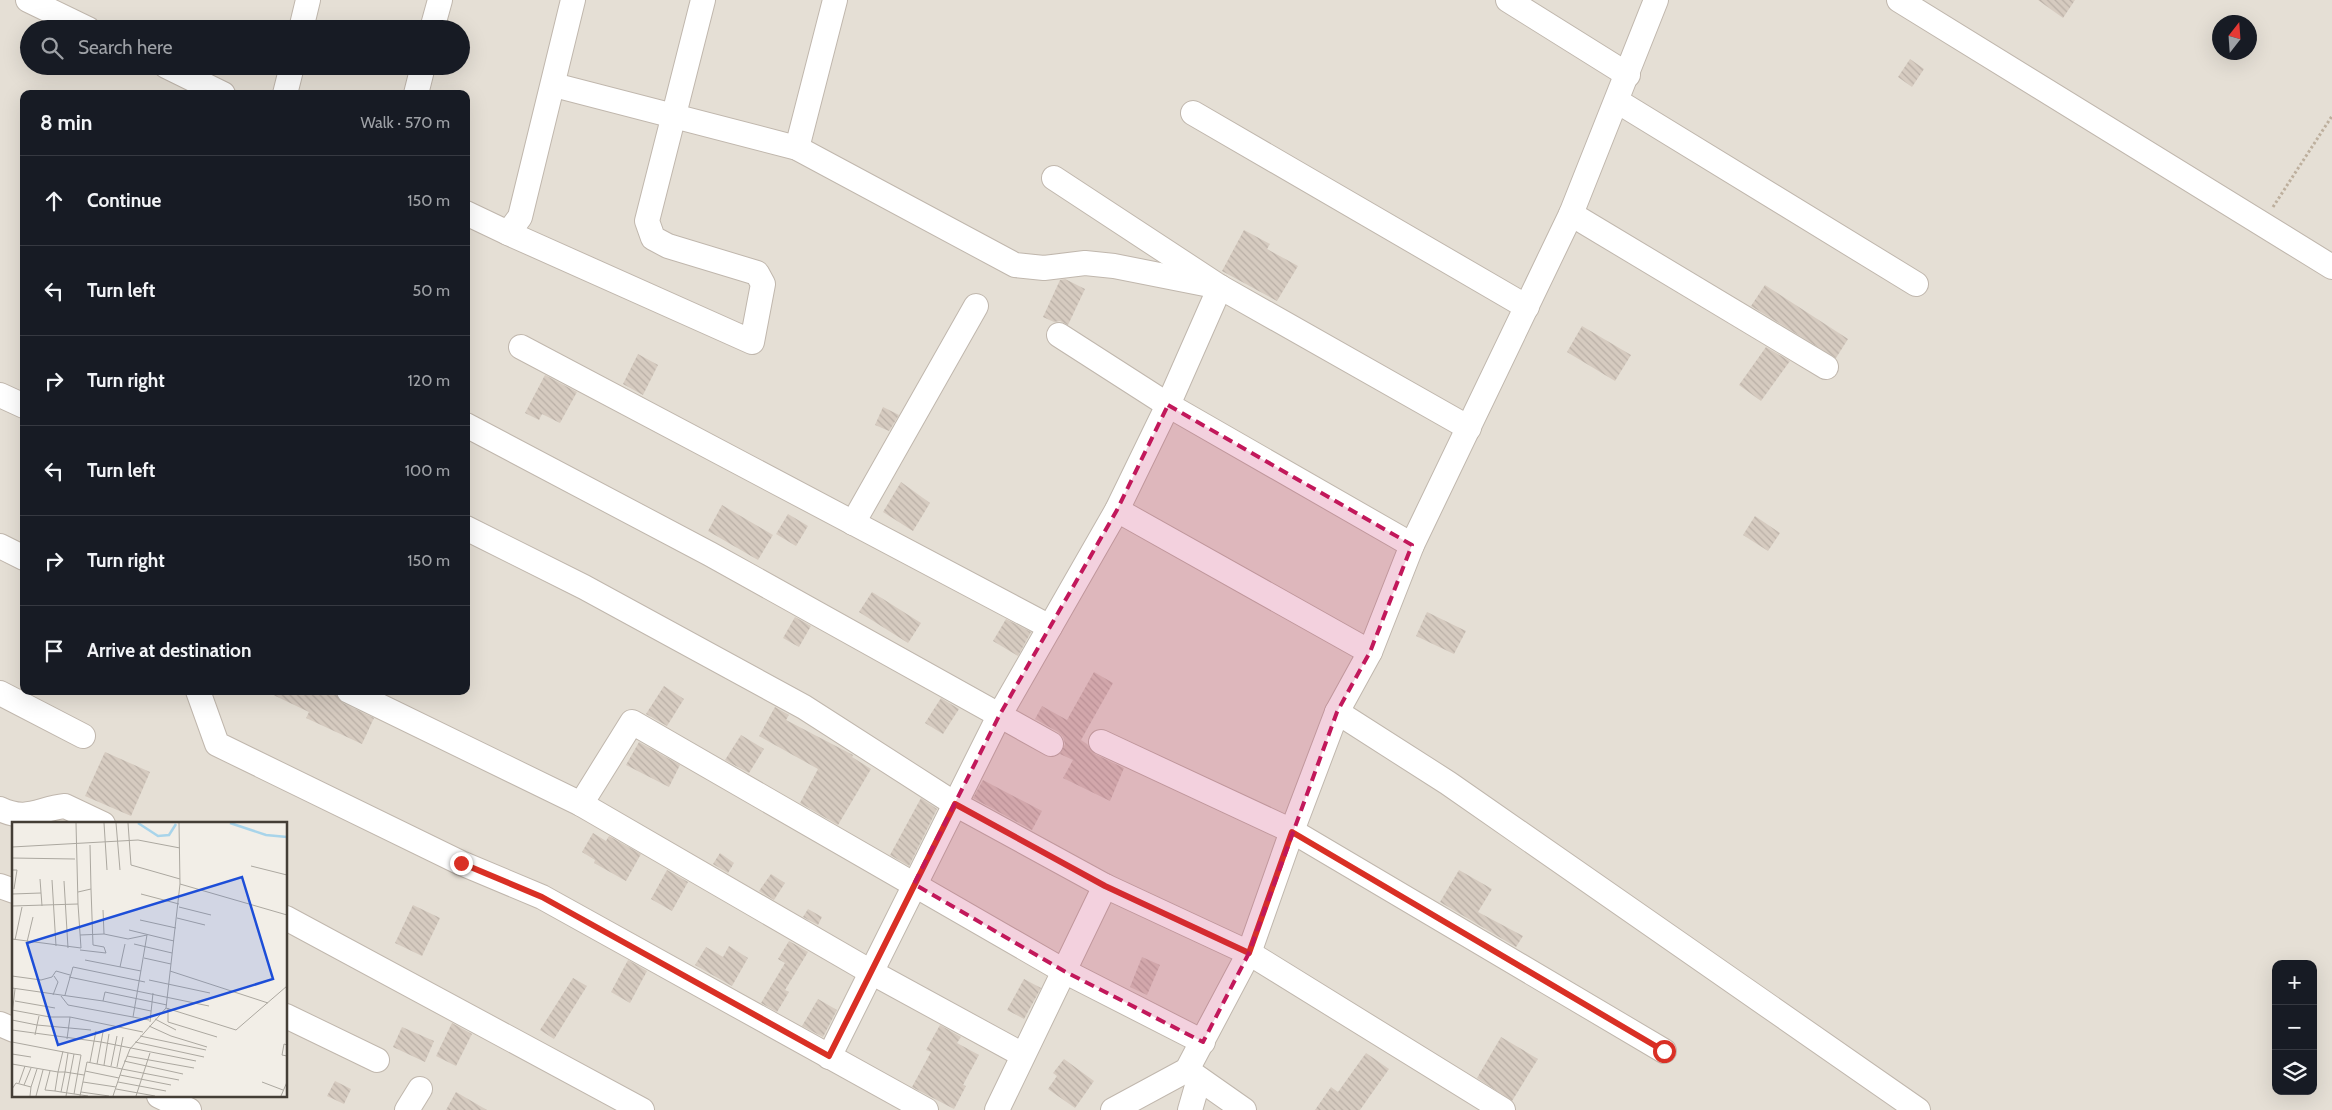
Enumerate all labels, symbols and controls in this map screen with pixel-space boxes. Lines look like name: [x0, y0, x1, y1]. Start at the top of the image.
north arrow: [2212, 15, 2257, 60]
search box: [20, 20, 470, 75]
icon: search: [38, 34, 66, 62]
text: Search here: [78, 36, 172, 59]
text: 8 min: [40, 110, 92, 135]
text: Walk · 570 m: [361, 113, 450, 132]
icon: ahead: [40, 187, 68, 215]
text: Continue: [87, 189, 161, 212]
text: 150 m: [407, 191, 450, 210]
icon: left: [40, 277, 68, 305]
text: Turn left: [87, 279, 155, 302]
text: 50 m: [413, 281, 450, 300]
icon: right: [40, 367, 68, 395]
text: Turn right: [87, 369, 165, 392]
text: 120 m: [408, 371, 450, 390]
icon: left: [40, 457, 68, 485]
text: Turn left: [87, 459, 155, 482]
text: 100 m: [405, 461, 450, 480]
icon: right: [40, 547, 68, 575]
text: Turn right: [87, 549, 165, 572]
text: 150 m: [407, 551, 450, 570]
icon: arrive: [40, 637, 68, 665]
text: Arrive at destination: [87, 639, 251, 662]
inset map: [12, 822, 288, 1098]
route end: [450, 852, 473, 875]
map controls: [2272, 960, 2317, 1095]
button: +: [2272, 960, 2317, 1005]
button: −: [2272, 1005, 2317, 1050]
route start: [1653, 1040, 1676, 1063]
button: layers: [2272, 1050, 2317, 1095]

